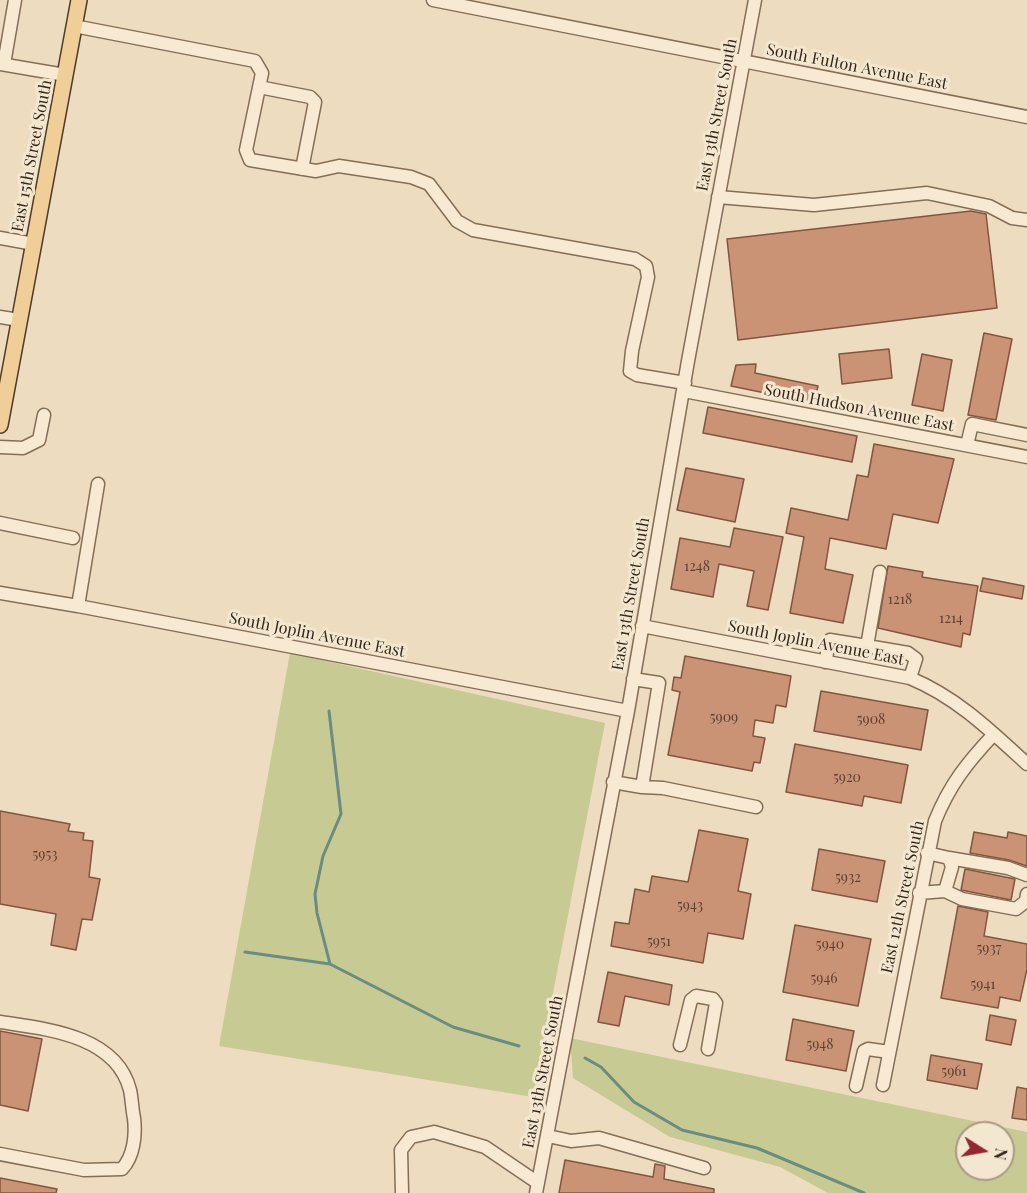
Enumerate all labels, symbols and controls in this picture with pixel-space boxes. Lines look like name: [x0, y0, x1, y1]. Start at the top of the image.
street label: East 13th Street South: [693, 37, 741, 193]
street label: South Fulton Avenue East: [765, 40, 949, 94]
street label: East 15th Street South: [8, 78, 56, 234]
street label: South Hudson Avenue East: [762, 380, 956, 436]
street label: East 13th Street South: [608, 516, 654, 672]
house number: 1248: [684, 559, 710, 575]
house number: 1218: [888, 592, 912, 608]
street label: South Joplin Avenue East: [227, 609, 407, 661]
house number: 1214: [939, 611, 963, 627]
street label: South Joplin Avenue East: [726, 617, 906, 669]
house number: 5909: [710, 710, 738, 726]
house number: 5908: [857, 712, 885, 728]
house number: 5920: [833, 770, 861, 786]
street label: East 12th Street South: [877, 819, 929, 975]
house number: 5953: [32, 847, 58, 863]
house number: 5932: [835, 870, 861, 886]
house number: 5943: [677, 898, 703, 914]
house number: 5951: [647, 934, 671, 950]
house number: 5940: [816, 937, 844, 953]
house number: 5937: [977, 941, 1001, 957]
house number: 5946: [810, 971, 838, 987]
house number: 5941: [970, 977, 996, 993]
street label: East 13th Street South: [519, 994, 567, 1150]
house number: 5948: [806, 1037, 834, 1053]
house number: 5961: [941, 1064, 967, 1080]
north arrow: [955, 1121, 1015, 1181]
text: N: [990, 1146, 1013, 1162]

